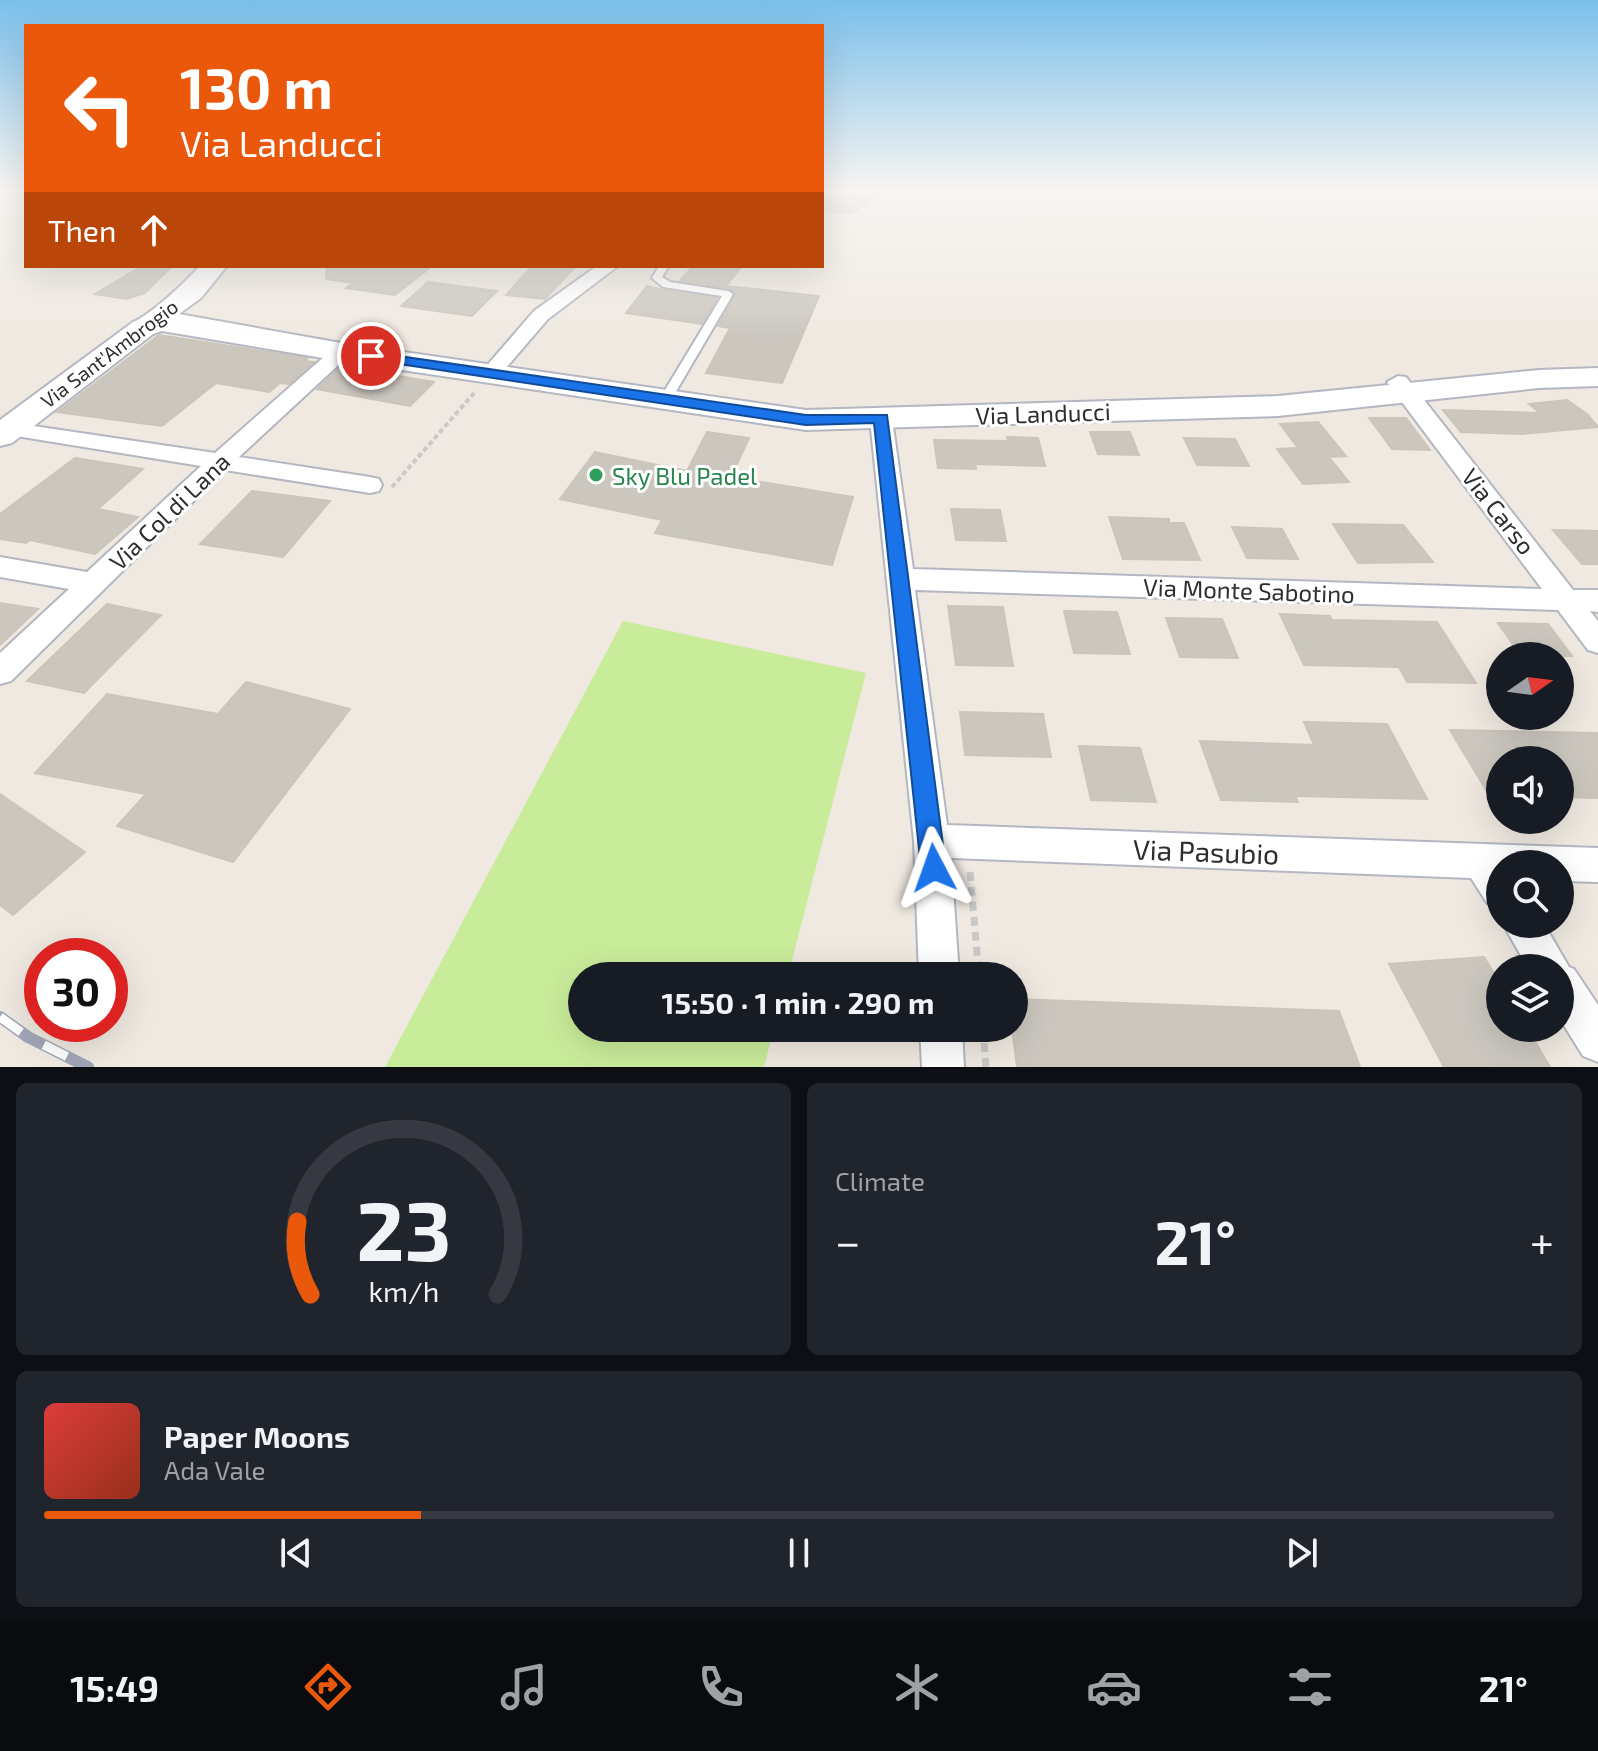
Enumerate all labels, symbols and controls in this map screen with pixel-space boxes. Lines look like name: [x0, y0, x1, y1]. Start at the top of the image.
text: 130 m: [180, 53, 333, 120]
icon: left: [48, 56, 152, 160]
text: Via Landucci: [180, 121, 383, 164]
icon: ahead: [132, 208, 176, 252]
text: Then: [48, 212, 116, 248]
street label: Via Sant'Ambrogio: [36, 294, 182, 412]
pin: [337, 322, 405, 390]
icon: arrive: [349, 334, 393, 378]
street label: Via Landucci: [975, 396, 1111, 430]
street label: Via Col di Lana: [103, 446, 235, 576]
place label: Sky Blu Padel: [612, 461, 757, 490]
street label: Via Carso: [1456, 462, 1542, 560]
marker: Sky Blu Padel: [587, 466, 605, 484]
street label: Via Monte Sabotino: [1143, 572, 1355, 608]
north arrow: [1486, 642, 1574, 730]
map controls: [1486, 642, 1574, 1042]
button: sound: [1486, 746, 1574, 834]
position arrow: [892, 826, 976, 910]
street label: Via Pasubio: [1132, 831, 1280, 871]
button: search: [1486, 850, 1574, 938]
speed limit sign: 30: [24, 938, 128, 1042]
button: layers: [1486, 954, 1574, 1042]
text: 15:50 · 1 min · 290 m: [662, 984, 934, 1020]
text: Climate: [835, 1165, 925, 1196]
text: 23: [356, 1178, 451, 1278]
text: 21°: [1155, 1205, 1236, 1277]
text: −: [835, 1214, 861, 1267]
text: +: [1530, 1214, 1554, 1267]
text: km/h: [368, 1273, 439, 1308]
text: Paper Moons: [164, 1418, 350, 1454]
text: Ada Vale: [164, 1454, 266, 1485]
icon: previous: [274, 1531, 318, 1575]
icon: pause: [777, 1531, 821, 1575]
icon: next: [1280, 1531, 1324, 1575]
icon: directions: [300, 1659, 356, 1715]
icon: music: [496, 1659, 552, 1715]
icon: phone: [693, 1659, 749, 1715]
icon: climate: [889, 1659, 945, 1715]
icon: car: [1086, 1659, 1142, 1715]
icon: filters: [1282, 1659, 1338, 1715]
text: 15:49: [70, 1666, 159, 1709]
text: 21°: [1479, 1666, 1528, 1709]

